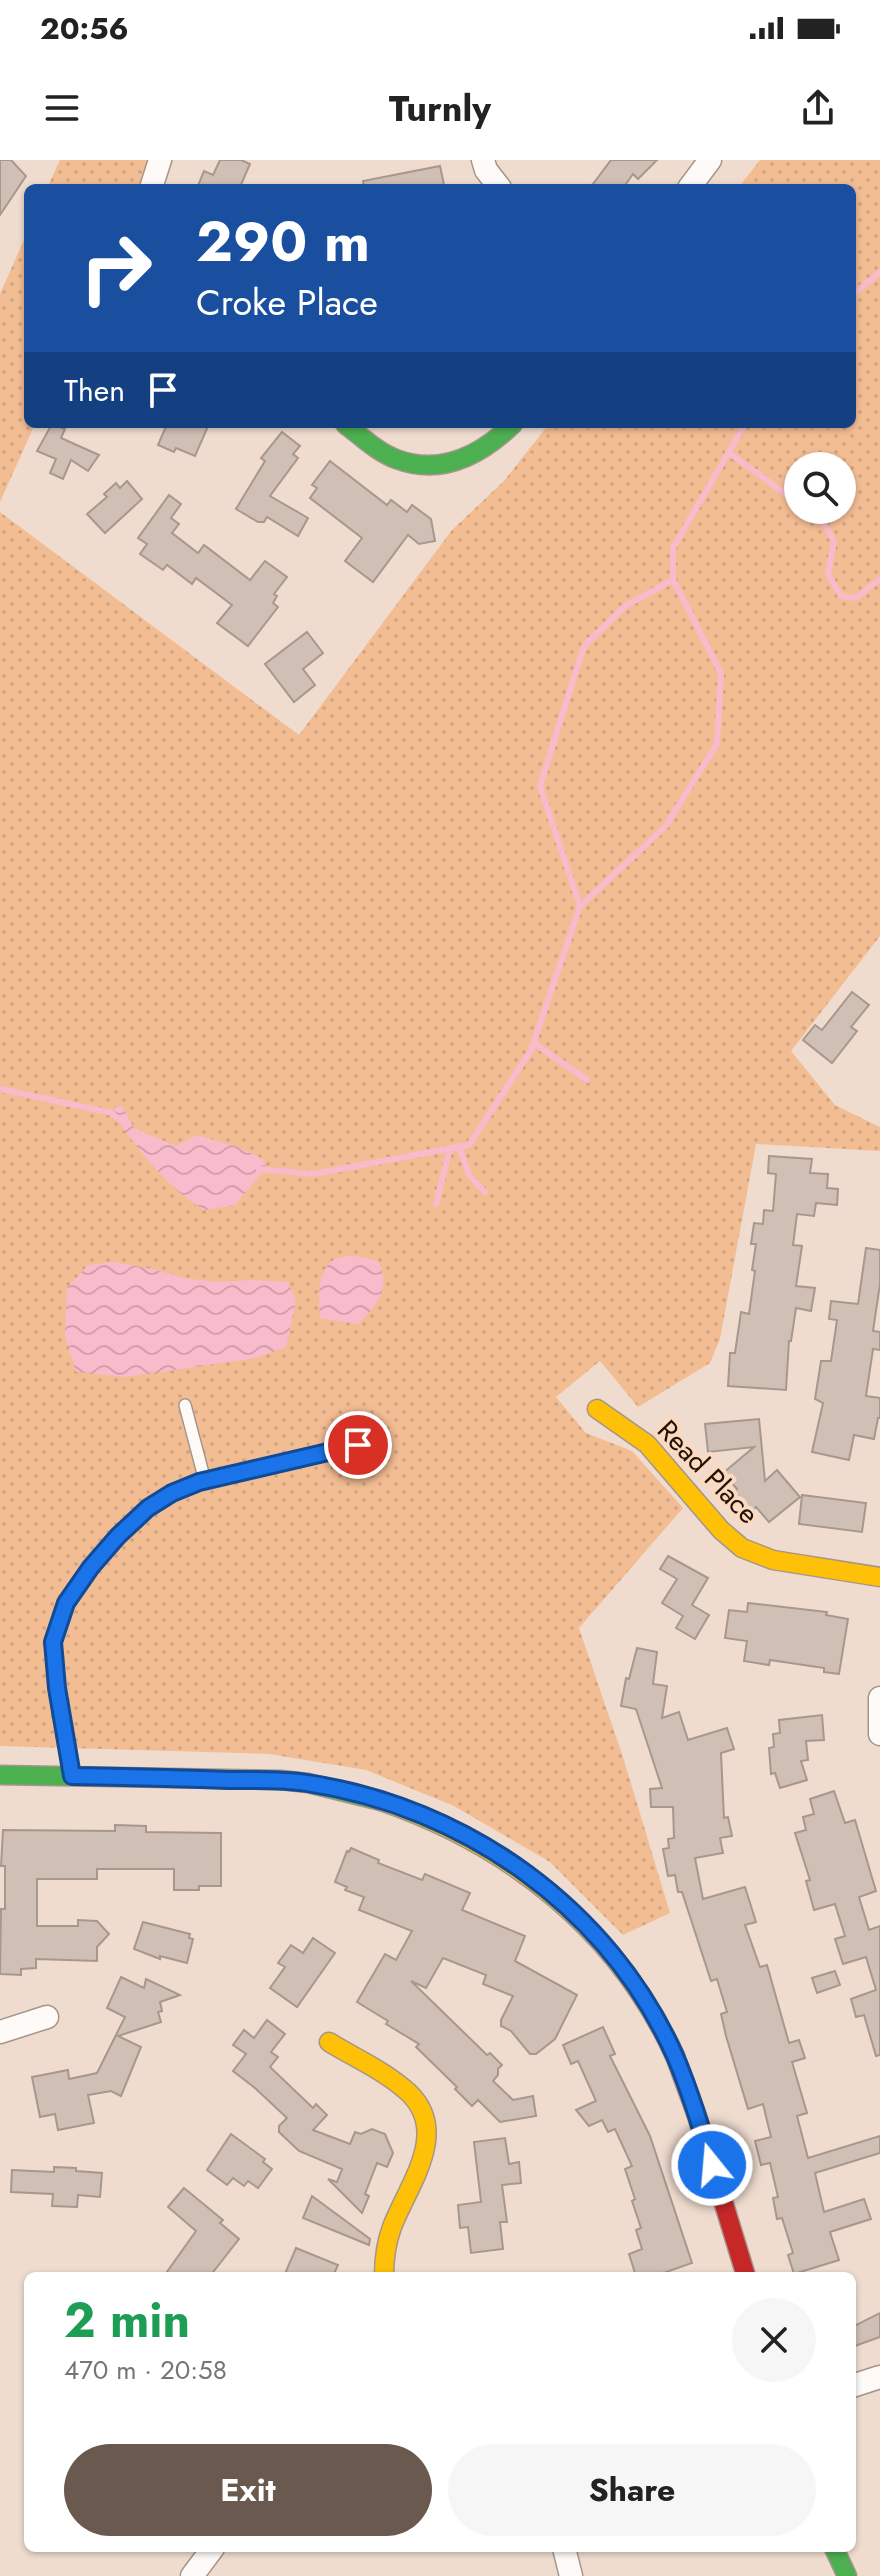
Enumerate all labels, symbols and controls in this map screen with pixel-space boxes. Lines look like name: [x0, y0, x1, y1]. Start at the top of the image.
text: 20:56: [40, 7, 129, 50]
text: Turnly: [389, 82, 491, 134]
icon: menu: [40, 86, 84, 130]
icon: share: [796, 86, 840, 130]
text: 290 m: [196, 201, 370, 282]
icon: right: [64, 216, 168, 320]
text: Croke Place: [196, 276, 378, 328]
icon: arrive: [141, 368, 185, 412]
text: Then: [64, 369, 125, 412]
map controls: [784, 452, 856, 524]
button: search: [784, 452, 856, 524]
pin: [324, 1411, 392, 1479]
street label: Read Place: [648, 1411, 768, 1533]
icon: arrive: [336, 1423, 380, 1467]
position arrow: [670, 2123, 754, 2207]
text: 2 min: [64, 2286, 190, 2355]
button: close: [732, 2298, 816, 2382]
text: 470 m · 20:58: [64, 2351, 227, 2389]
button: Exit: [64, 2444, 432, 2536]
button: Share: [448, 2444, 816, 2536]

